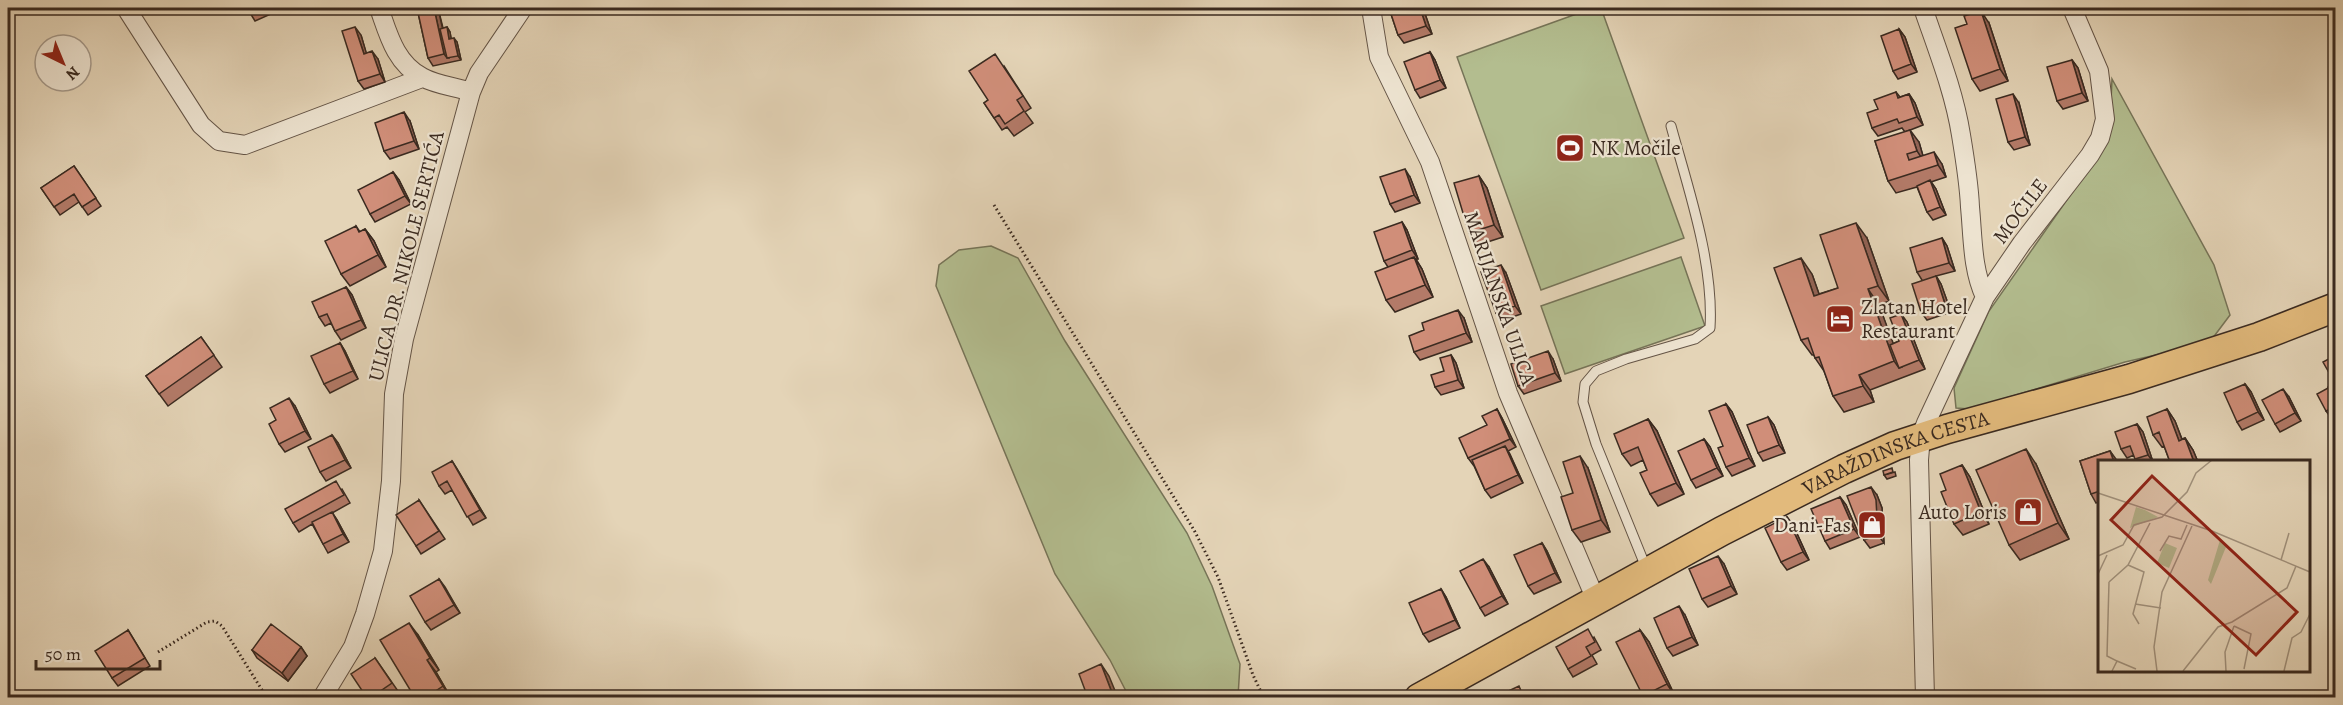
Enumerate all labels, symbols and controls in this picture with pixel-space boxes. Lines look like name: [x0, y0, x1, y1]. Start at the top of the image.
north arrow: [33, 33, 93, 93]
text: N: [61, 61, 84, 85]
street label: ULICA DR. NIKOLE SERTIĆA: [361, 127, 451, 384]
sports icon: NK Močile: [1554, 132, 1586, 164]
place label: NK Močile: [1591, 134, 1681, 162]
street label: MOČILE: [1986, 172, 2054, 250]
street label: MARIJANSKA ULICA: [1457, 207, 1543, 389]
place label: Zlatan Hotel Restaurant: [1861, 293, 1968, 345]
hotel icon: Zlatan Hotel Restaurant: [1824, 303, 1856, 335]
street label: VARAŽDINSKA CESTA: [1796, 404, 1993, 502]
inset map: [2098, 460, 2310, 672]
shop icon: Auto Loris: [2012, 496, 2044, 528]
place label: Auto Loris: [1918, 498, 2007, 526]
shop icon: Dani-Fas: [1856, 509, 1888, 541]
place label: Dani-Fas: [1774, 511, 1851, 539]
scale bar: [36, 633, 160, 671]
text: 50 m: [45, 642, 81, 666]

